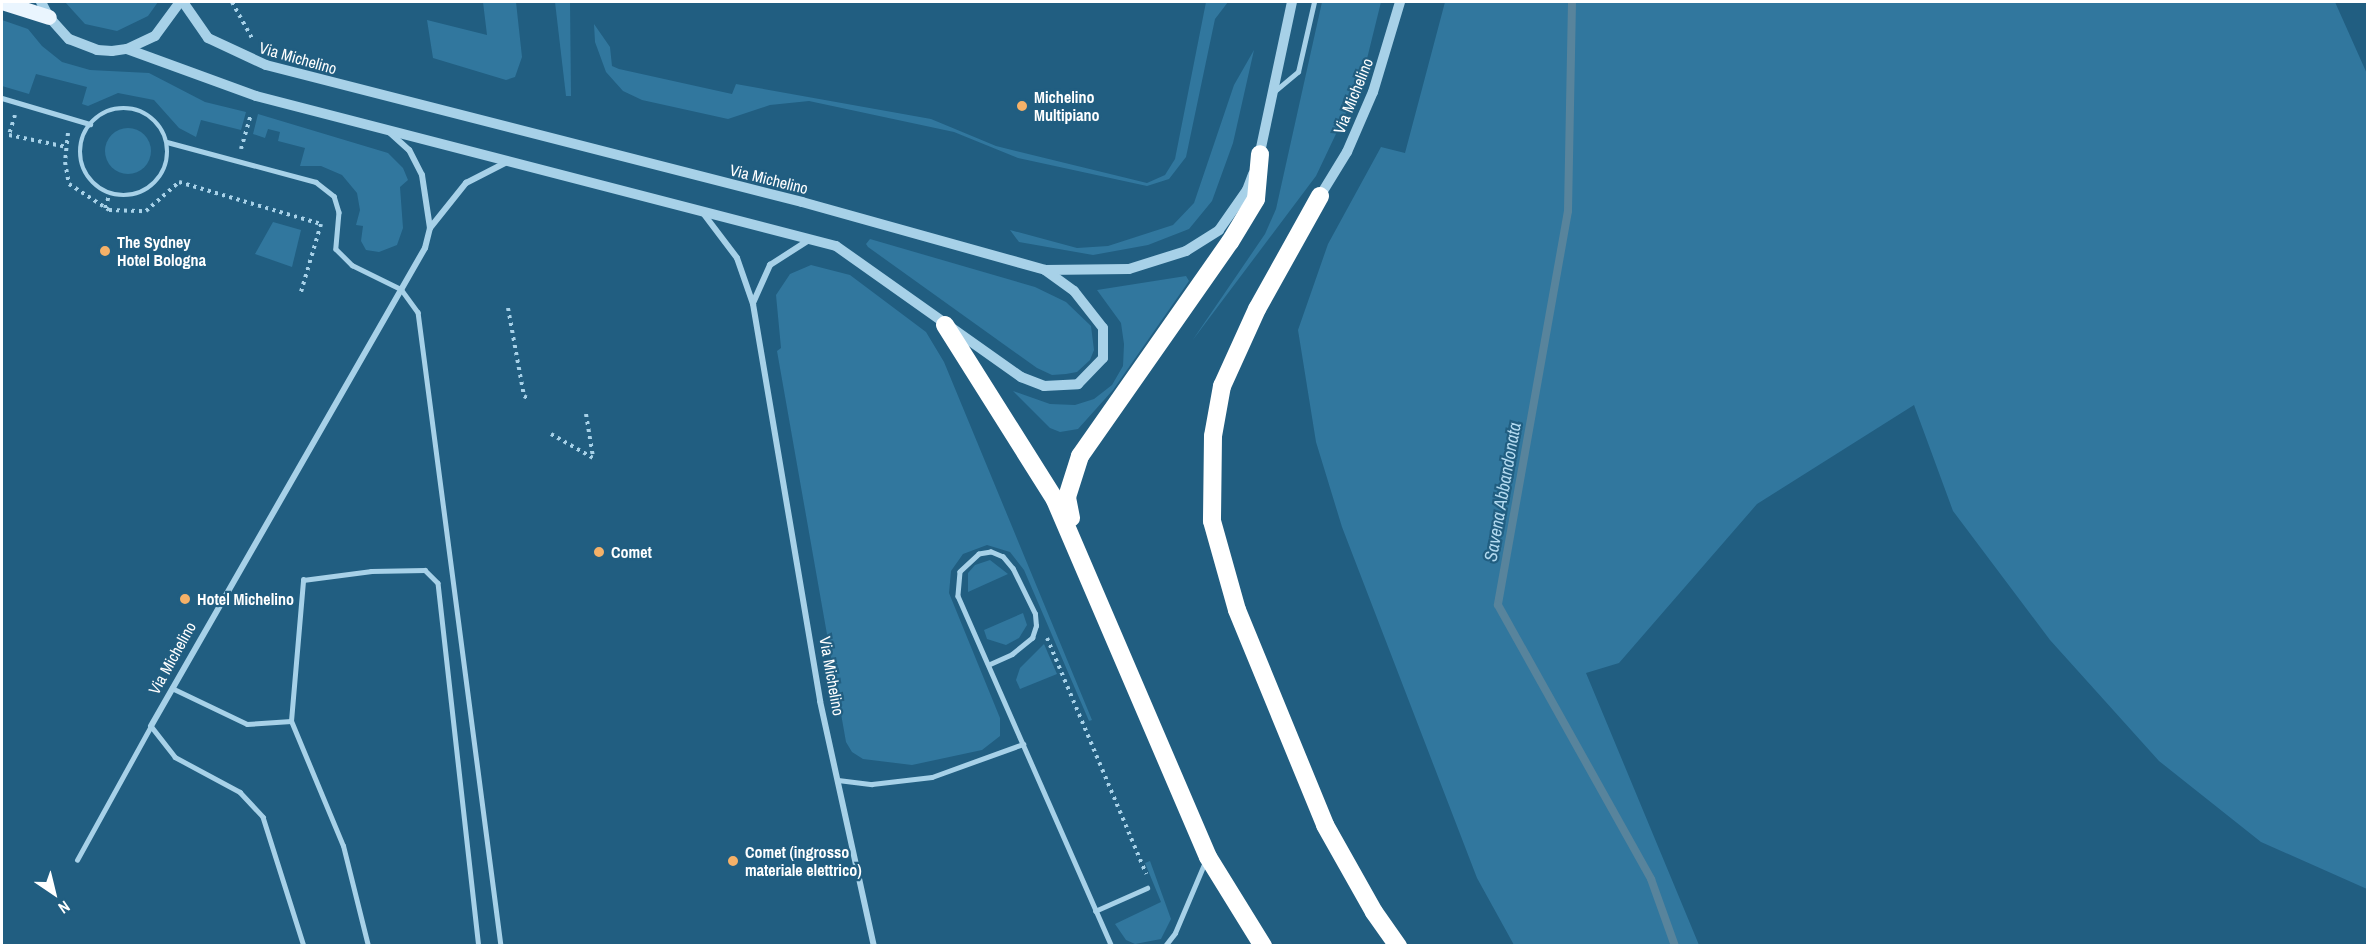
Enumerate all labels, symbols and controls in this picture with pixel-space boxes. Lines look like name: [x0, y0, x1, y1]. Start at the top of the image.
street label: Via Michelino: [257, 38, 339, 78]
street label: Via Michelino: [1329, 55, 1377, 137]
place label: Michelino Multipiano: [1034, 87, 1100, 125]
marker: Michelino Multipiano: [1015, 99, 1029, 113]
street label: Via Michelino: [728, 160, 810, 198]
place label: The Sydney Hotel Bologna: [117, 232, 206, 270]
marker: The Sydney Hotel Bologna: [98, 244, 112, 258]
water label: Savena Abbandonata: [1480, 420, 1526, 564]
place label: Comet: [611, 542, 652, 562]
marker: Comet: [592, 545, 606, 559]
place label: Hotel Michelino: [197, 589, 294, 609]
marker: Hotel Michelino: [178, 592, 192, 606]
street label: Via Michelino: [144, 618, 200, 698]
street label: Via Michelino: [816, 635, 848, 717]
place label: Comet (ingrosso materiale elettrico): [745, 842, 862, 880]
marker: Comet (ingrosso materiale elettrico): [726, 854, 740, 868]
north arrow: [24, 863, 84, 923]
text: N: [54, 896, 75, 919]

